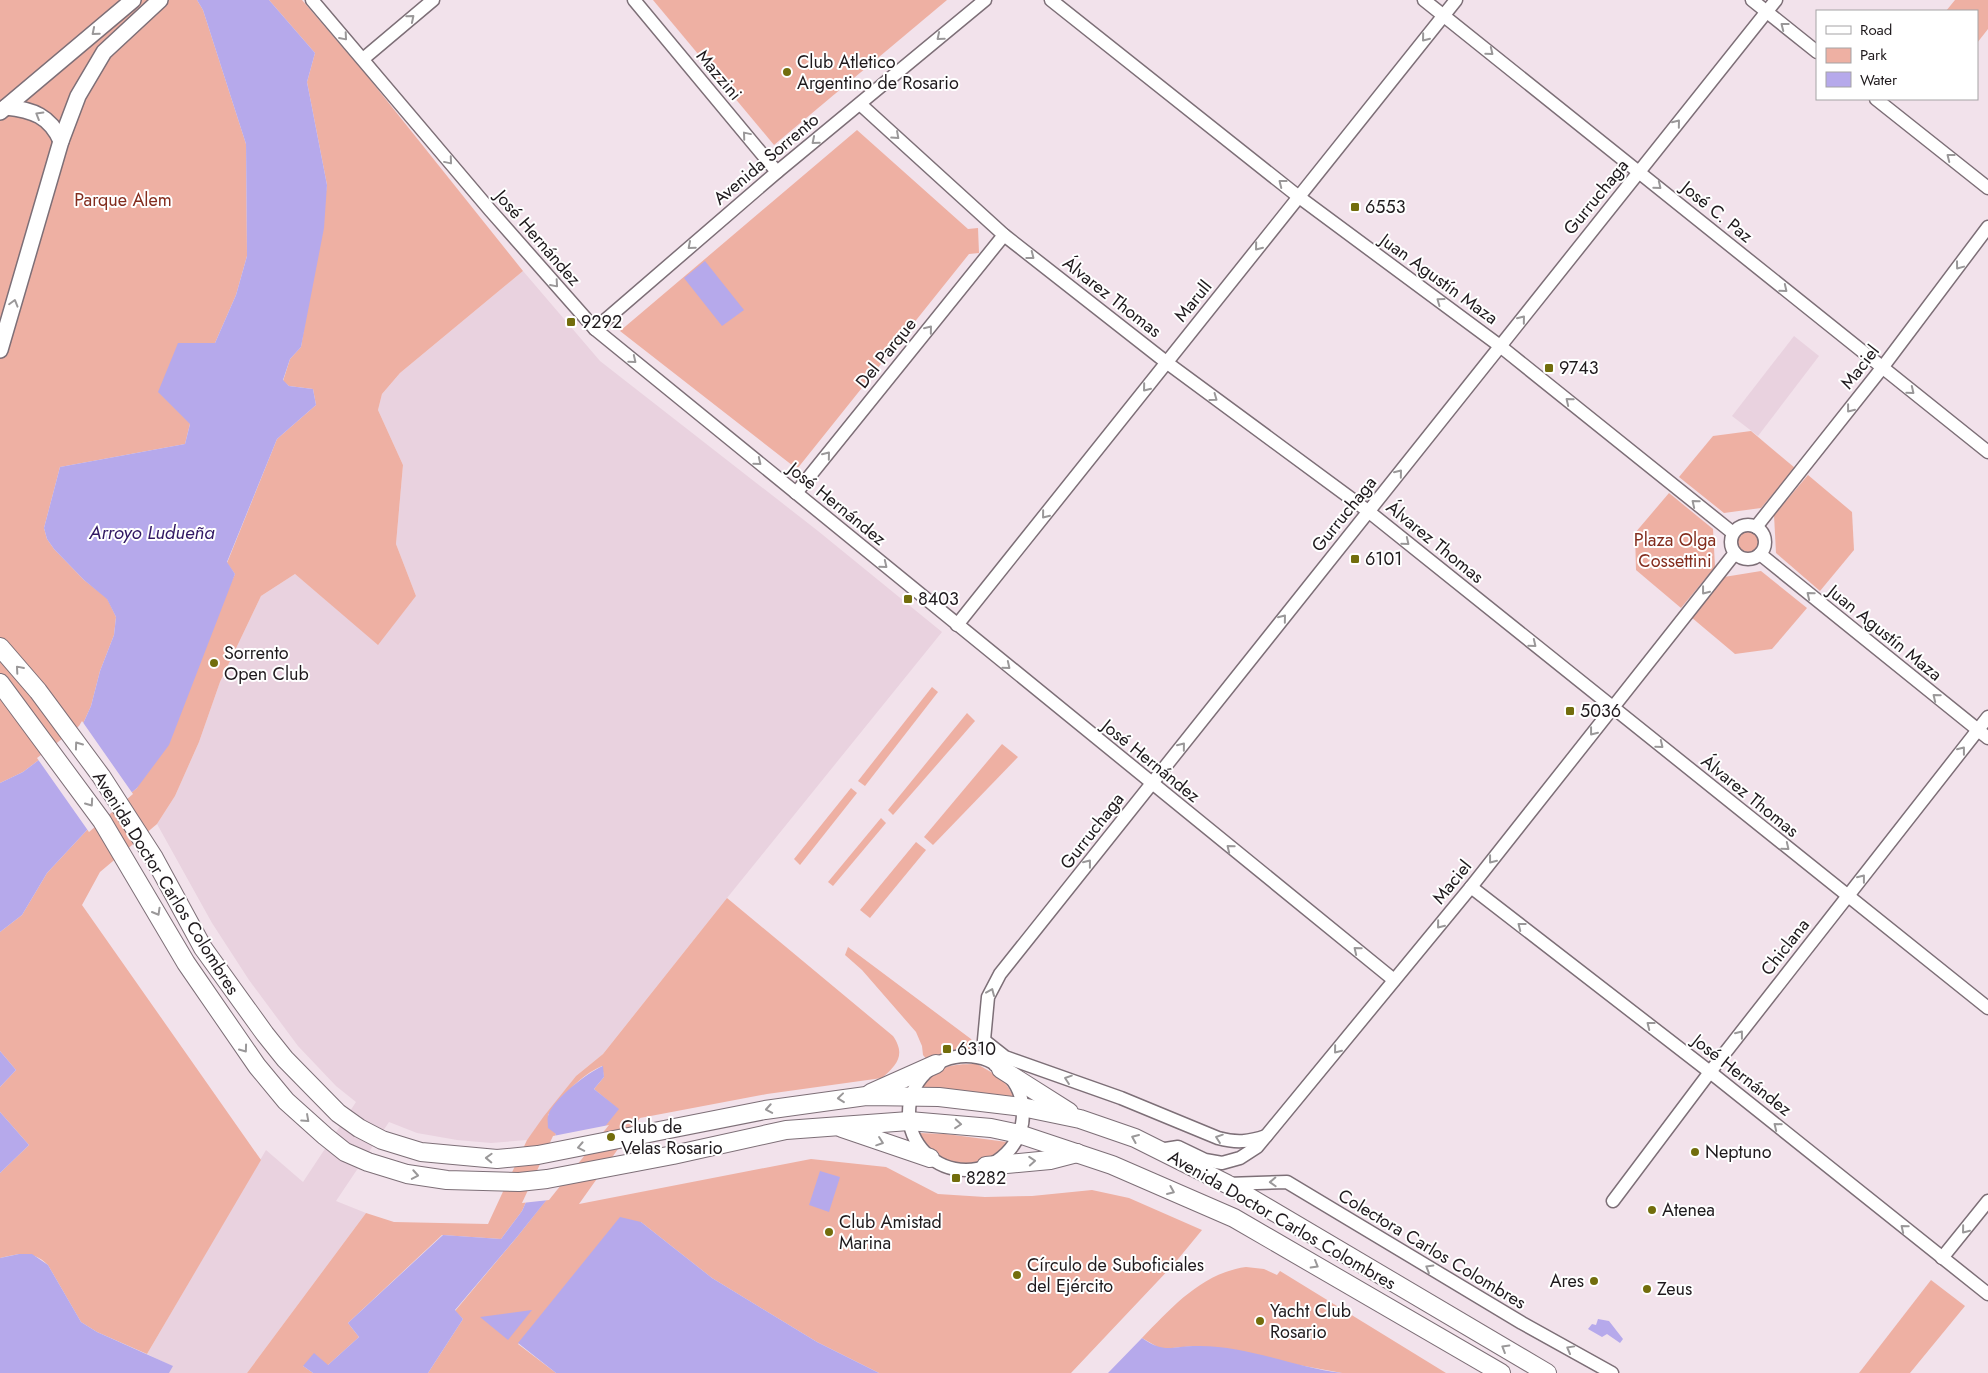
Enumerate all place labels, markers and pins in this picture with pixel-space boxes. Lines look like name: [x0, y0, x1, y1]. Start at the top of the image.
place label: Club Atletico Argentino de Rosario: [797, 49, 959, 96]
marker: Club Atletico Argentino de Rosario: [781, 66, 793, 78]
place label: 6553: [1365, 194, 1406, 220]
marker: 6553: [1349, 201, 1361, 213]
place label: 9292: [581, 309, 622, 335]
marker: 9292: [565, 316, 577, 328]
place label: 9743: [1559, 355, 1599, 381]
marker: 9743: [1543, 362, 1555, 374]
place label: 6101: [1365, 546, 1402, 572]
marker: 6101: [1349, 553, 1361, 565]
place label: 8403: [918, 586, 959, 612]
marker: 8403: [902, 593, 914, 605]
place label: Sorrento Open Club: [224, 640, 309, 687]
marker: Sorrento Open Club: [208, 657, 220, 669]
place label: 5036: [1580, 698, 1621, 724]
marker: 5036: [1564, 705, 1576, 717]
place label: 6310: [957, 1036, 996, 1062]
marker: 6310: [941, 1043, 953, 1055]
place label: Club de Velas Rosario: [621, 1114, 723, 1161]
marker: Club de Velas Rosario: [605, 1131, 617, 1143]
place label: Neptuno: [1705, 1139, 1772, 1165]
marker: Neptuno: [1689, 1146, 1701, 1158]
place label: 8282: [966, 1165, 1006, 1191]
marker: 8282: [950, 1172, 962, 1184]
place label: Atenea: [1662, 1197, 1715, 1223]
marker: Atenea: [1646, 1204, 1658, 1216]
place label: Club Amistad Marina: [839, 1209, 942, 1256]
marker: Club Amistad Marina: [823, 1226, 835, 1238]
place label: Círculo de Suboficiales del Ejército: [1027, 1252, 1204, 1299]
place label: Ares: [1550, 1268, 1584, 1294]
marker: Círculo de Suboficiales del Ejército: [1011, 1269, 1023, 1281]
marker: Ares: [1588, 1275, 1600, 1287]
place label: Zeus: [1657, 1276, 1692, 1302]
marker: Zeus: [1641, 1283, 1653, 1295]
place label: Yacht Club Rosario: [1270, 1298, 1351, 1345]
marker: Yacht Club Rosario: [1254, 1315, 1266, 1327]

